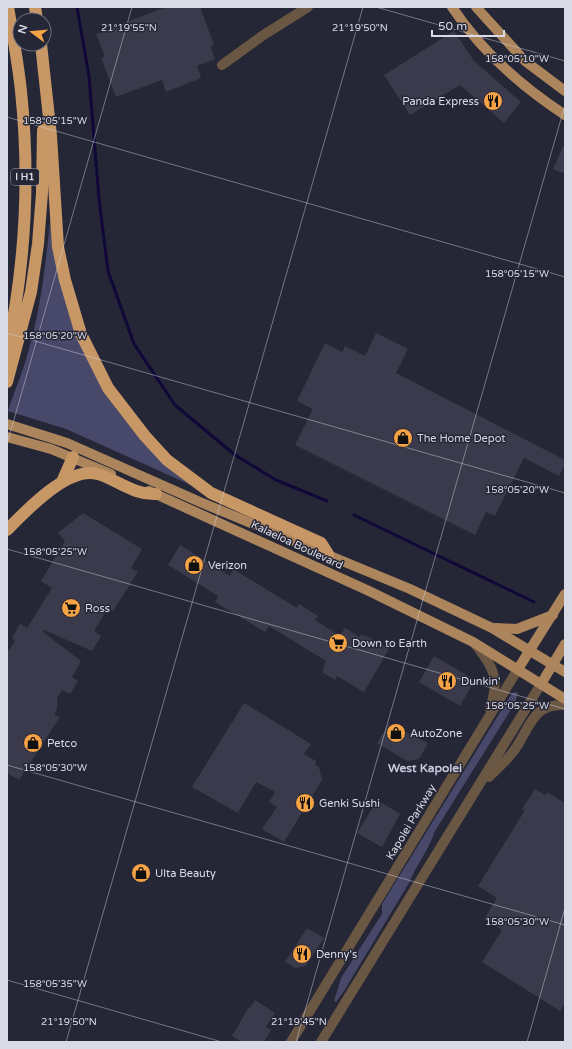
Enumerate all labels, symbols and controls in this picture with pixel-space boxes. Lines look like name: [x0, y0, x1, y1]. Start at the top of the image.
north arrow: [12, 12, 52, 52]
scale bar: [432, 12, 504, 38]
text: 50 m: [438, 19, 467, 33]
text: 21°19'55"N: [101, 22, 157, 34]
text: 21°19'50"N: [332, 22, 388, 34]
text: N: [15, 23, 30, 35]
text: 158°05'10"W: [485, 53, 549, 65]
restaurant icon: Panda Express: [482, 90, 504, 112]
place label: Panda Express: [402, 95, 479, 108]
text: 158°05'15"W: [23, 115, 87, 127]
road number: I H1: [11, 169, 39, 185]
text: 158°05'15"W: [485, 268, 549, 280]
text: 158°05'20"W: [23, 330, 87, 342]
shop icon: The Home Depot: [392, 427, 414, 449]
place label: The Home Depot: [417, 432, 506, 445]
text: 158°05'20"W: [485, 484, 549, 496]
street label: Kalaeloa Boulevard: [249, 518, 345, 572]
text: 158°05'25"W: [23, 546, 87, 558]
shop icon: Verizon: [183, 554, 205, 576]
place label: Verizon: [208, 559, 247, 572]
supermarket icon: Ross: [60, 597, 82, 619]
place label: Ross: [85, 602, 110, 615]
supermarket icon: Down to Earth: [327, 632, 349, 654]
place label: Down to Earth: [352, 637, 427, 650]
restaurant icon: Dunkin': [436, 670, 458, 692]
place label: Dunkin': [461, 675, 500, 688]
text: 158°05'25"W: [485, 700, 549, 712]
shop icon: AutoZone: [385, 722, 407, 744]
place label: AutoZone: [410, 727, 462, 740]
shop icon: Petco: [22, 732, 44, 754]
place label: Petco: [47, 737, 77, 750]
district label: West Kapolei: [388, 761, 462, 776]
text: 158°05'30"W: [23, 762, 87, 774]
street label: Kapolei Parkway: [383, 782, 439, 862]
restaurant icon: Genki Sushi: [294, 792, 316, 814]
place label: Genki Sushi: [319, 797, 380, 810]
shop icon: Ulta Beauty: [130, 862, 152, 884]
place label: Ulta Beauty: [155, 867, 216, 880]
text: 158°05'30"W: [485, 916, 549, 928]
restaurant icon: Denny's: [291, 943, 313, 965]
place label: Denny's: [316, 948, 357, 961]
text: 158°05'35"W: [23, 978, 87, 990]
text: 21°19'50"N: [41, 1016, 97, 1028]
text: 21°19'45"N: [271, 1016, 327, 1028]

